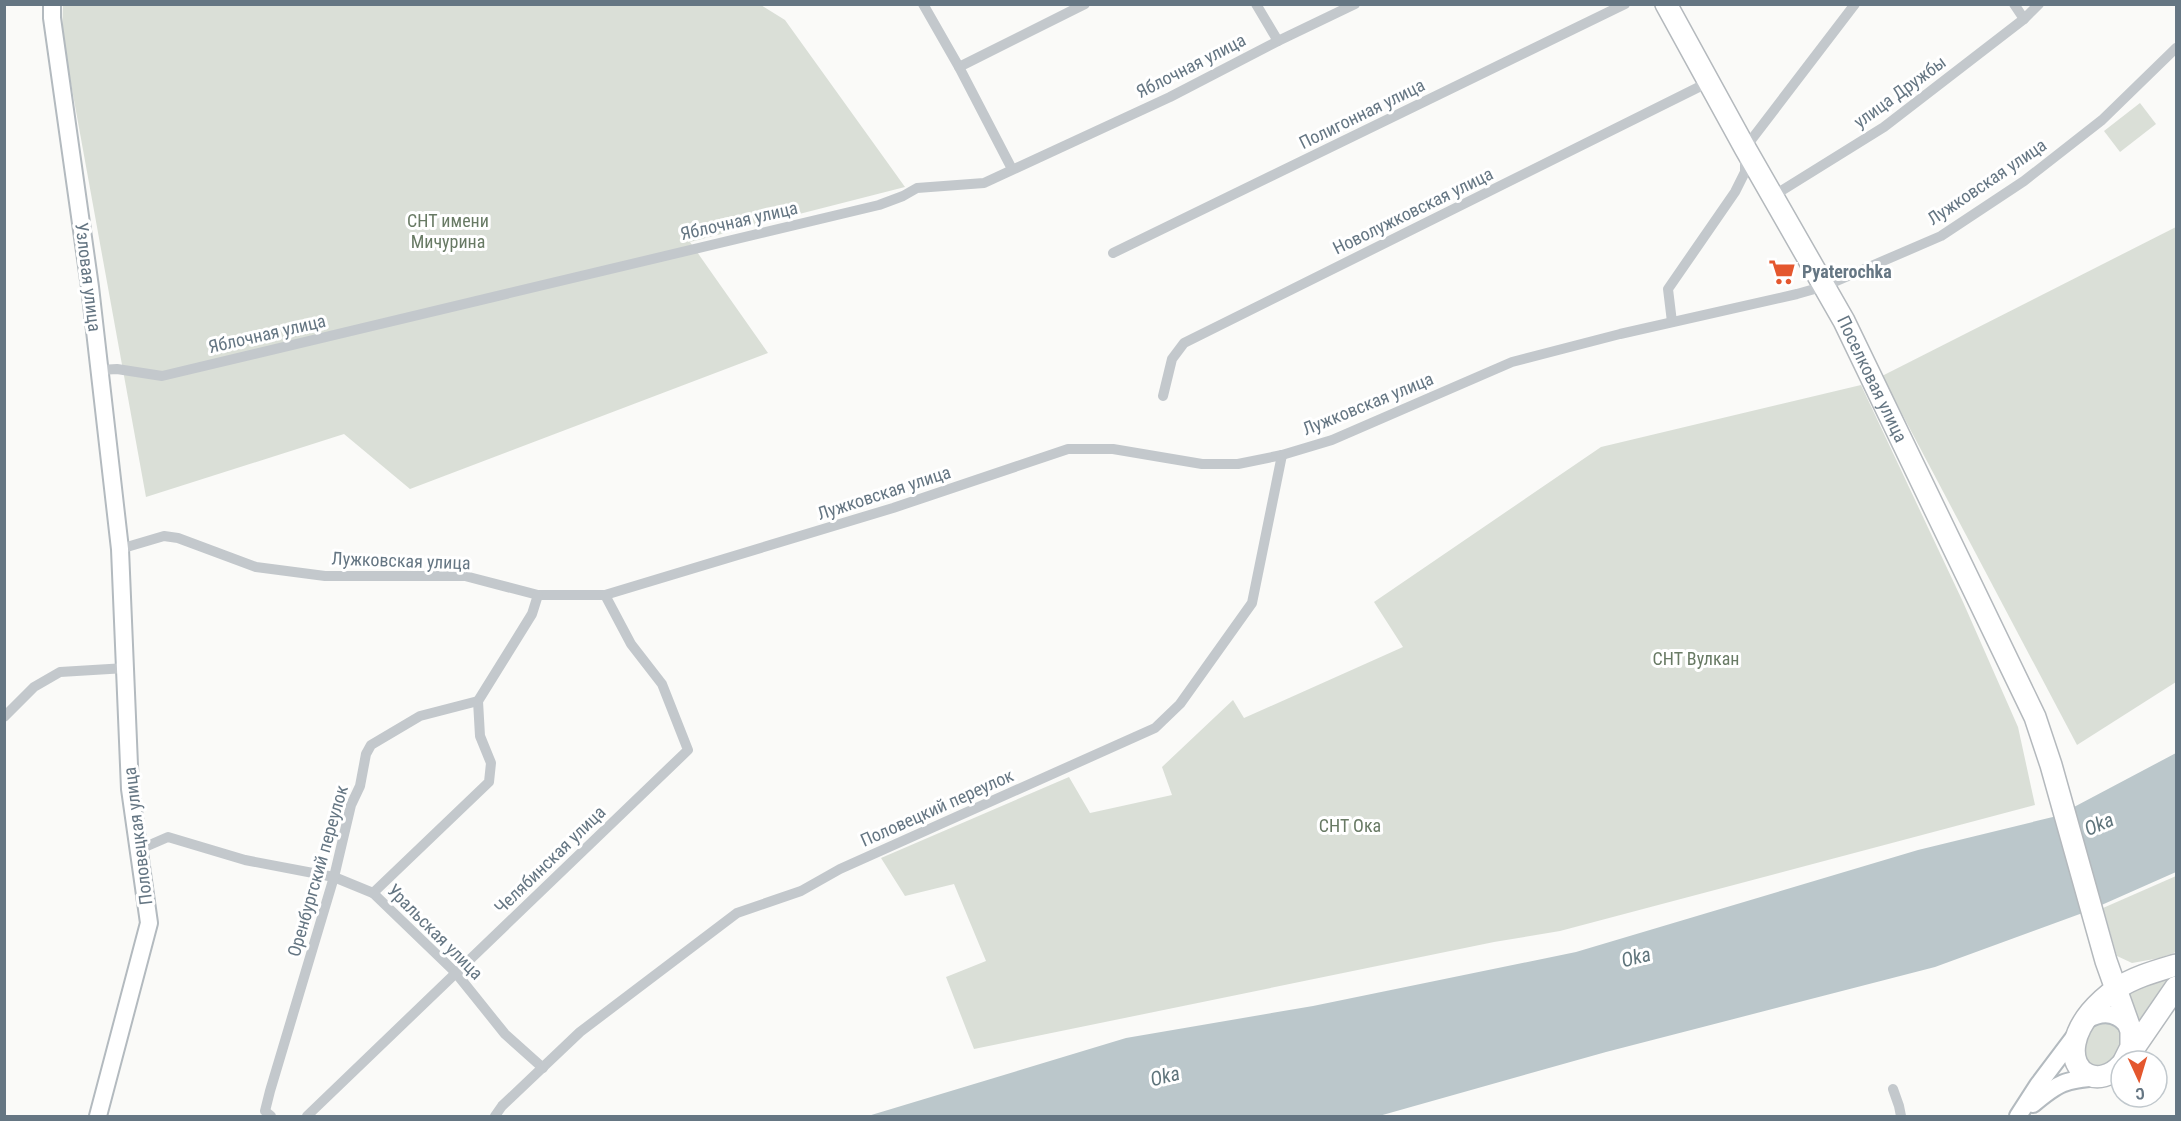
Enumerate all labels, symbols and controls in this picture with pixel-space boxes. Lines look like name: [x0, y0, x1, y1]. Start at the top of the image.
street label: Яблочная улица: [1133, 29, 1249, 102]
street label: улица Дружбы: [1850, 51, 1950, 132]
street label: Полигонная улица: [1295, 74, 1428, 153]
street label: Лужковская улица: [1923, 134, 2050, 229]
street label: Новолужковская улица: [1329, 163, 1496, 258]
street label: Яблочная улица: [678, 197, 800, 244]
park label: СНТ имени Мичурина: [407, 210, 489, 252]
street label: Узловая улица: [71, 221, 106, 333]
supermarket icon: Pyaterochka: [1767, 257, 1797, 287]
place label: Pyaterochka: [1802, 261, 1892, 282]
street label: Яблочная улица: [206, 310, 328, 357]
street label: Поселковая улица: [1833, 312, 1912, 445]
street label: Лужковская улица: [1299, 368, 1436, 439]
street label: Лужковская улица: [814, 461, 953, 524]
street label: Лужковская улица: [331, 548, 471, 573]
park label: СНТ Вулкан: [1653, 648, 1739, 669]
street label: Половецкий переулок: [857, 764, 1017, 851]
street label: Половецкая улица: [119, 766, 156, 906]
street label: Оренбургский переулок: [283, 782, 352, 959]
street label: Челябинская улица: [490, 801, 609, 918]
water label: Oka: [2081, 807, 2117, 841]
park label: СНТ Ока: [1319, 815, 1381, 836]
street label: Уральская улица: [383, 880, 487, 984]
water label: Oka: [1619, 942, 1653, 972]
north arrow: [2109, 1049, 2169, 1109]
water label: Oka: [1148, 1061, 1182, 1091]
text: С: [2135, 1084, 2145, 1103]

